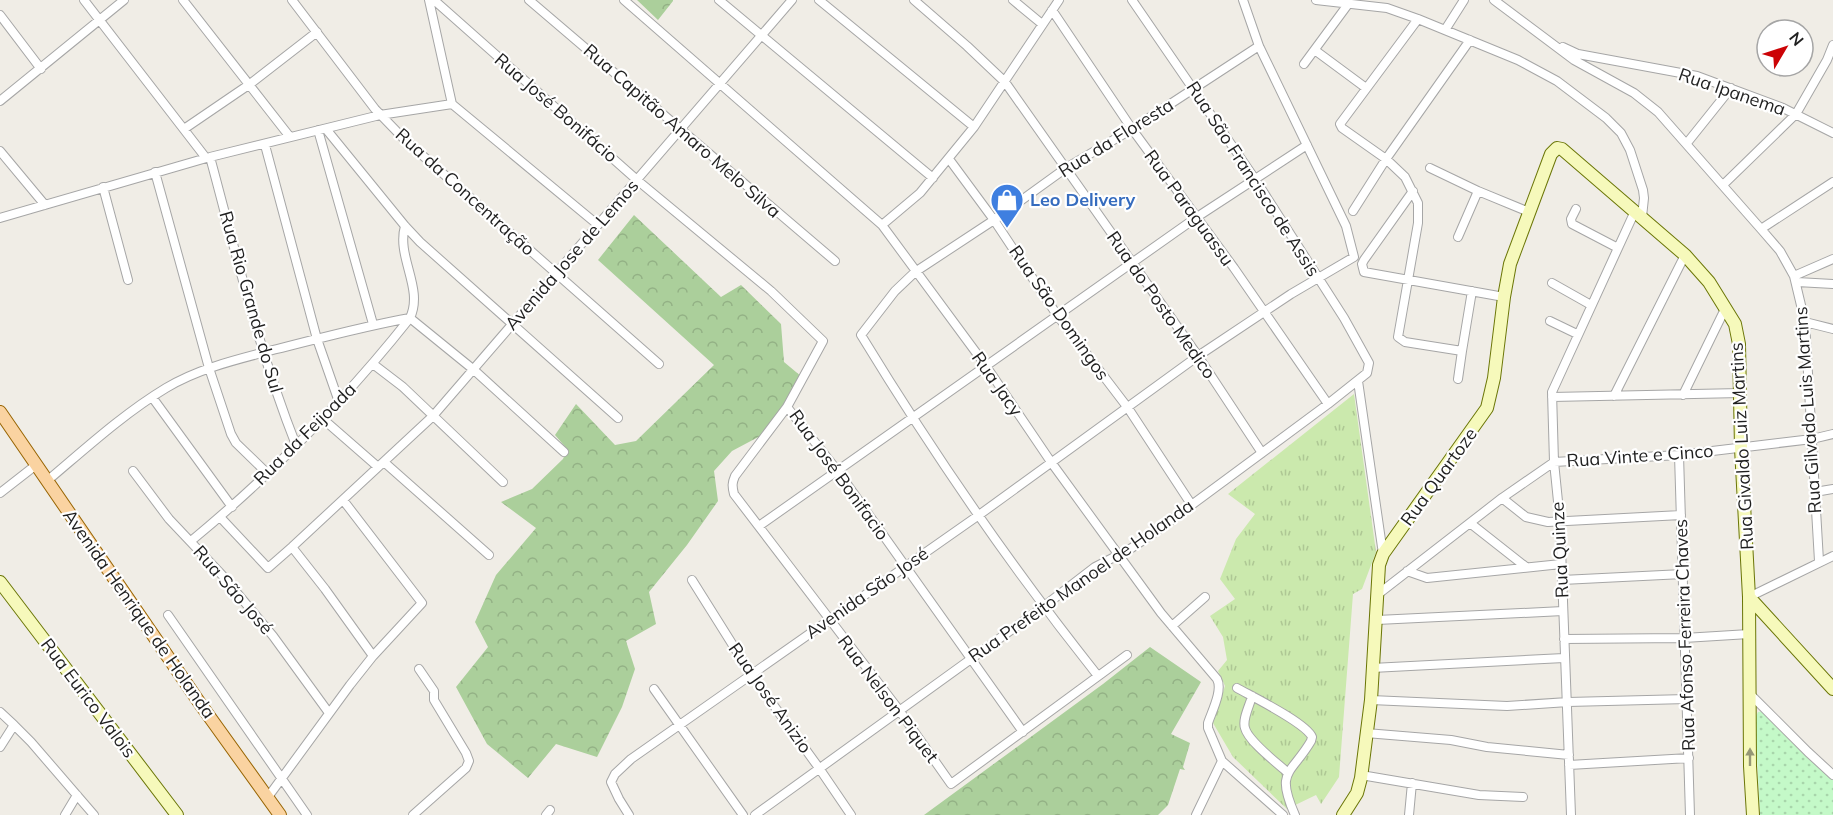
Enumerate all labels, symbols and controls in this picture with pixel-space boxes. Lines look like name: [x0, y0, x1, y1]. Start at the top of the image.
north arrow: [1755, 18, 1815, 78]
text: N: [1785, 28, 1808, 50]
street label: Rua Capitão Amaro Melo Silva: [579, 39, 786, 223]
street label: Rua José Bonifácio: [490, 48, 623, 167]
street label: Rua Ipanema: [1676, 62, 1789, 121]
street label: Rua São Francisco de Assis: [1182, 77, 1325, 281]
street label: Rua da Floresta: [1054, 93, 1178, 182]
street label: Rua da Concentração: [391, 123, 540, 260]
street label: Rua Paraguassu: [1140, 145, 1239, 270]
street label: Avenida Jose de Lemos: [500, 174, 644, 335]
shop icon: Leo Delivery: [989, 182, 1025, 229]
place label: Leo Delivery: [1030, 188, 1136, 211]
street label: Rua Rio Grande do Sul: [215, 208, 288, 395]
street label: Rua do Posto Medico: [1102, 226, 1221, 383]
street label: Rua São Domingos: [1004, 241, 1115, 385]
street label: Rua Gilvado Luis Martins: [1789, 306, 1826, 514]
street label: Rua Givaldo Luiz Martins: [1725, 342, 1758, 550]
street label: Rua Jacy: [967, 347, 1028, 421]
street label: Rua da Feijoada: [249, 378, 361, 490]
street label: Rua José Bonifacio: [784, 405, 894, 544]
street label: Rua Quartoze: [1395, 423, 1482, 530]
street label: Rua Vinte e Cinco: [1566, 439, 1714, 472]
street label: Rua Prefeito Manoel de Holanda: [964, 494, 1198, 667]
street label: Rua Quinze: [1545, 501, 1574, 599]
street label: Avenida Henrique de Holanda: [58, 505, 221, 723]
street label: Rua Afonso Ferreira Chaves: [1669, 518, 1700, 751]
street label: Rua São José: [189, 541, 278, 639]
street label: Avenida São José: [801, 542, 933, 644]
street label: Rua Nelson Piquet: [833, 630, 944, 767]
street label: Rua Eurico Valois: [36, 633, 141, 762]
street label: Rua José Anizio: [724, 638, 817, 758]
one-way arrow: [1745, 747, 1755, 766]

